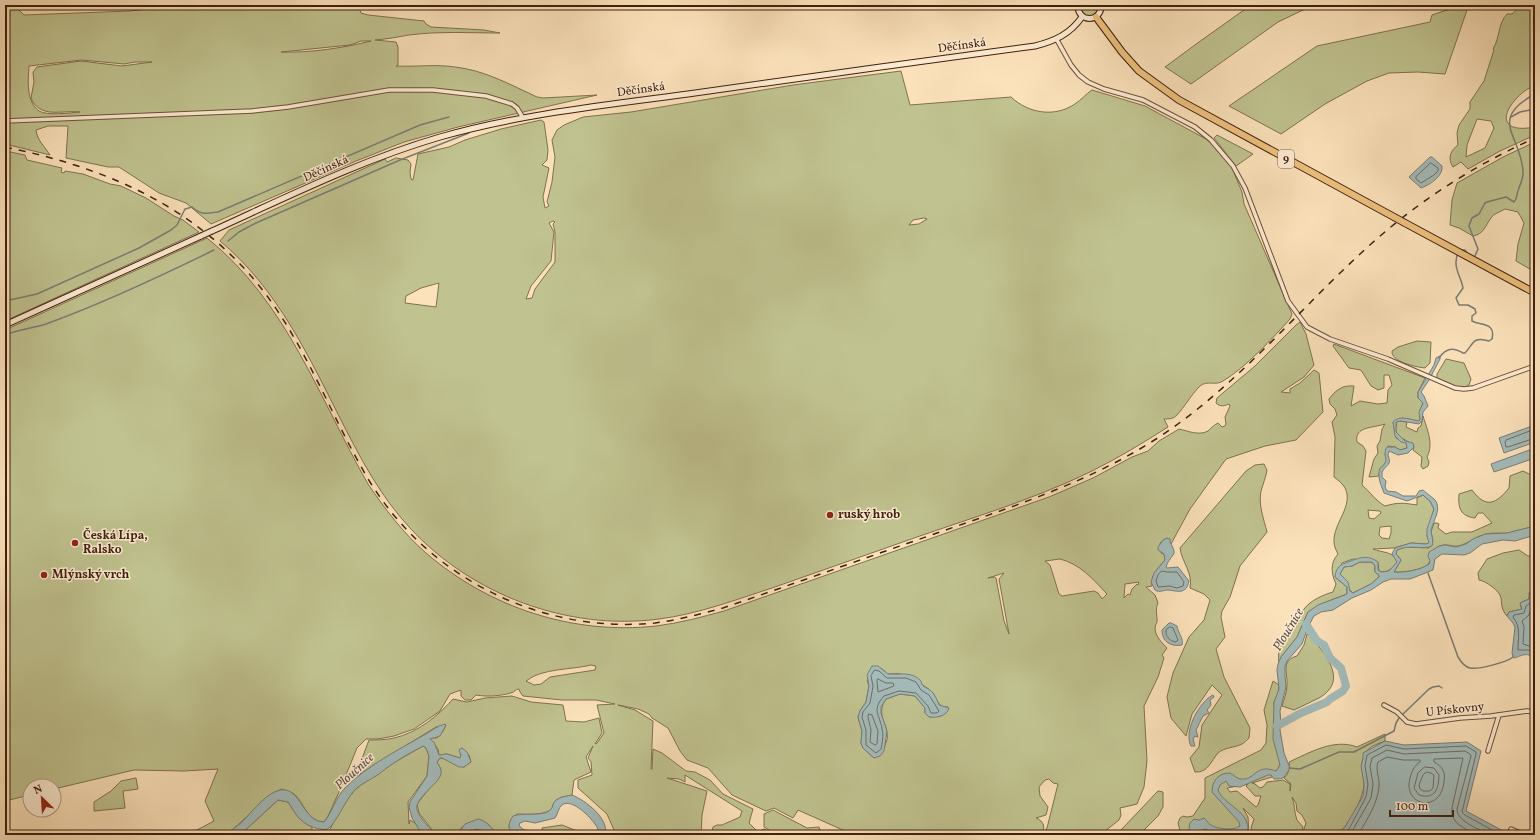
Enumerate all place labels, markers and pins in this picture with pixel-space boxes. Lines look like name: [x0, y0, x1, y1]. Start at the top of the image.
place label: ruský hrob: [838, 507, 900, 523]
marker: ruský hrob: [825, 510, 835, 520]
place label: Česká Lípa, Ralsko: [83, 527, 148, 558]
marker: Česká Lípa, Ralsko: [70, 538, 80, 548]
place label: Mlýnský vrch: [52, 567, 130, 583]
marker: Mlýnský vrch: [39, 570, 49, 580]

